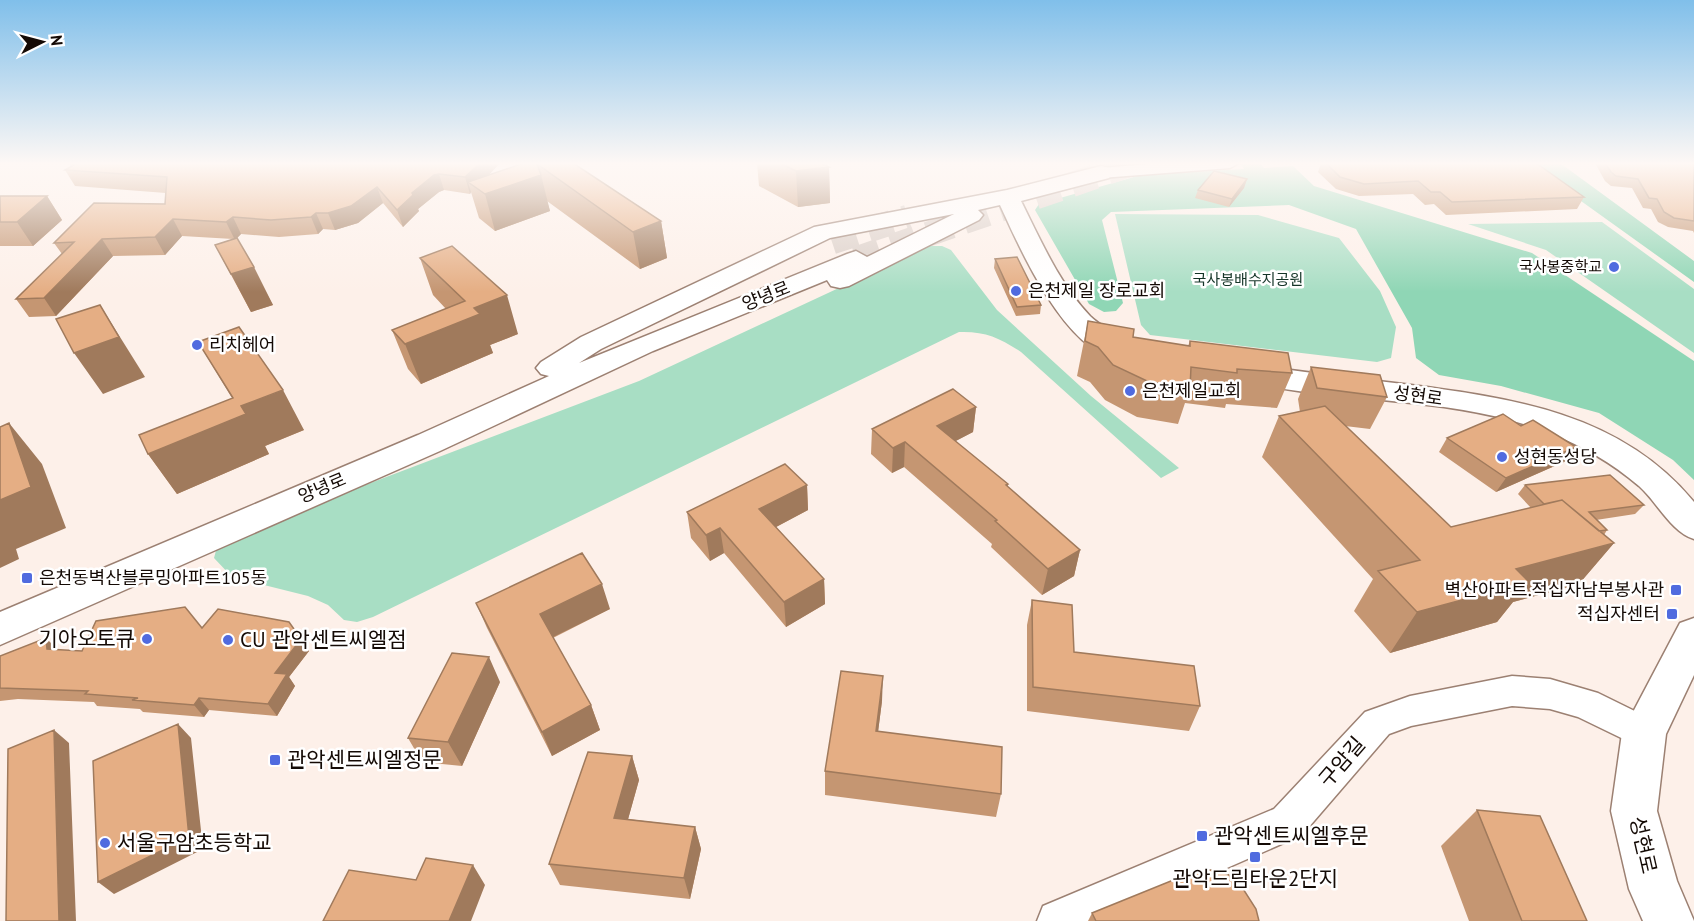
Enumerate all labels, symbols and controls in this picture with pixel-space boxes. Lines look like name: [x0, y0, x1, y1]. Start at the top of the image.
north arrow: [12, 12, 72, 72]
text: N: [46, 34, 67, 47]
place label: 국사봉중학교: [1519, 257, 1602, 276]
marker: 국사봉중학교: [1607, 260, 1621, 274]
park label: 국사봉배수지공원: [1193, 270, 1303, 289]
street label: 양녕로: [738, 276, 793, 316]
place label: 은천제일 장로교회: [1028, 279, 1165, 302]
marker: 은천제일 장로교회: [1009, 284, 1023, 298]
place label: 리치헤어: [209, 333, 275, 356]
marker: 리치헤어: [190, 338, 204, 352]
place label: 은천제일교회: [1142, 379, 1241, 402]
street label: 성현로: [1392, 381, 1444, 410]
marker: 은천제일교회: [1123, 384, 1137, 398]
place label: 성현동성당: [1514, 445, 1597, 468]
marker: 성현동성당: [1495, 450, 1509, 464]
street label: 양녕로: [294, 467, 349, 508]
place label: 은천동벽산블루밍아파트105동: [39, 566, 267, 589]
marker: 은천동벽산블루밍아파트105동: [20, 571, 34, 585]
place label: 벽산아파트.적십자남부봉사관: [1445, 578, 1664, 601]
marker: 벽산아파트.적십자남부봉사관: [1669, 583, 1683, 597]
place label: 적십자센터: [1577, 602, 1660, 625]
marker: 적십자센터: [1665, 607, 1679, 621]
place label: 기아오토큐: [38, 625, 135, 652]
place label: CU 관악센트씨엘점: [240, 626, 407, 653]
marker: 기아오토큐: [140, 632, 154, 646]
marker: CU 관악센트씨엘점: [221, 633, 235, 647]
street label: 구암길: [1312, 731, 1371, 792]
place label: 관악센트씨엘정문: [287, 746, 442, 773]
marker: 관악센트씨엘정문: [268, 753, 282, 767]
street label: 성현로: [1624, 814, 1663, 876]
place label: 관악센트씨엘후문: [1214, 822, 1369, 849]
place label: 서울구암초등학교: [117, 829, 272, 856]
marker: 관악센트씨엘후문: [1195, 829, 1209, 843]
marker: 서울구암초등학교: [98, 836, 112, 850]
marker: 관악드림타운2단지: [1248, 850, 1262, 864]
place label: 관악드림타운2단지: [1172, 865, 1338, 892]

